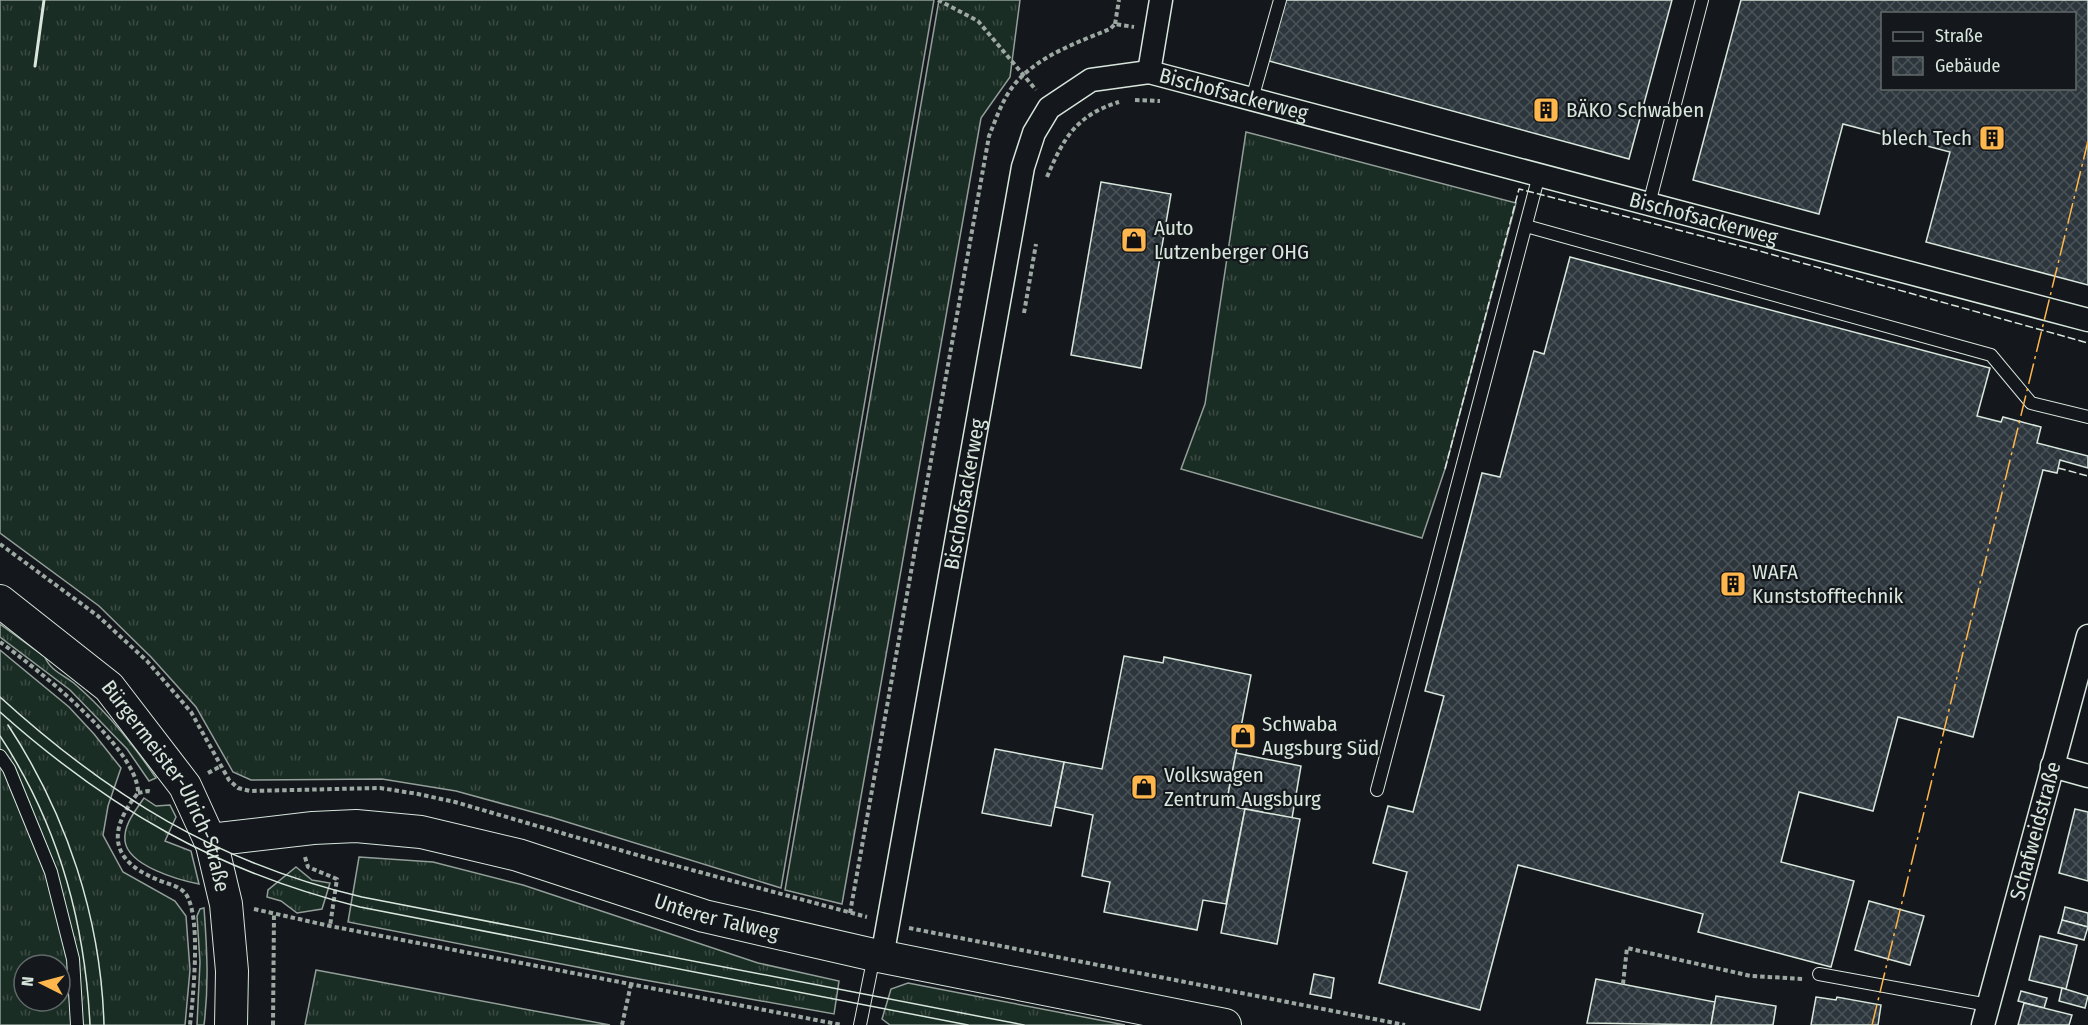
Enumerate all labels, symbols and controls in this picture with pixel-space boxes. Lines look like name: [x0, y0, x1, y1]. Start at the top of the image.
legend: [1881, 12, 2076, 90]
text: Straße: [1935, 25, 1983, 47]
text: Gebäude: [1935, 55, 2001, 77]
street label: Bischofsackerweg: [1157, 62, 1311, 126]
building icon: BÄKO Schwaben: [1531, 95, 1561, 125]
place label: BÄKO Schwaben: [1566, 97, 1704, 123]
building icon: blech Tech: [1977, 123, 2007, 153]
place label: blech Tech: [1881, 125, 1972, 151]
street label: Bischofsackerweg: [1626, 186, 1781, 251]
place label: Auto Lutzenberger OHG: [1154, 215, 1309, 265]
shop icon: Auto Lutzenberger OHG: [1119, 225, 1149, 255]
street label: Bischofsackerweg: [938, 417, 991, 572]
place label: WAFA Kunststofftechnik: [1752, 559, 1904, 609]
building icon: WAFA Kunststofftechnik: [1718, 569, 1748, 599]
street label: Bürgermeister-Ulrich-Straße: [96, 675, 236, 894]
place label: Schwaba Augsburg Süd: [1262, 711, 1379, 761]
shop icon: Schwaba Augsburg Süd: [1228, 721, 1258, 751]
street label: Schafweidstraße: [2004, 759, 2066, 903]
place label: Volkswagen Zentrum Augsburg: [1164, 762, 1321, 812]
shop icon: Volkswagen Zentrum Augsburg: [1129, 772, 1159, 802]
street label: Unterer Talweg: [651, 888, 782, 946]
north arrow: [12, 953, 72, 1013]
text: N: [18, 976, 38, 987]

